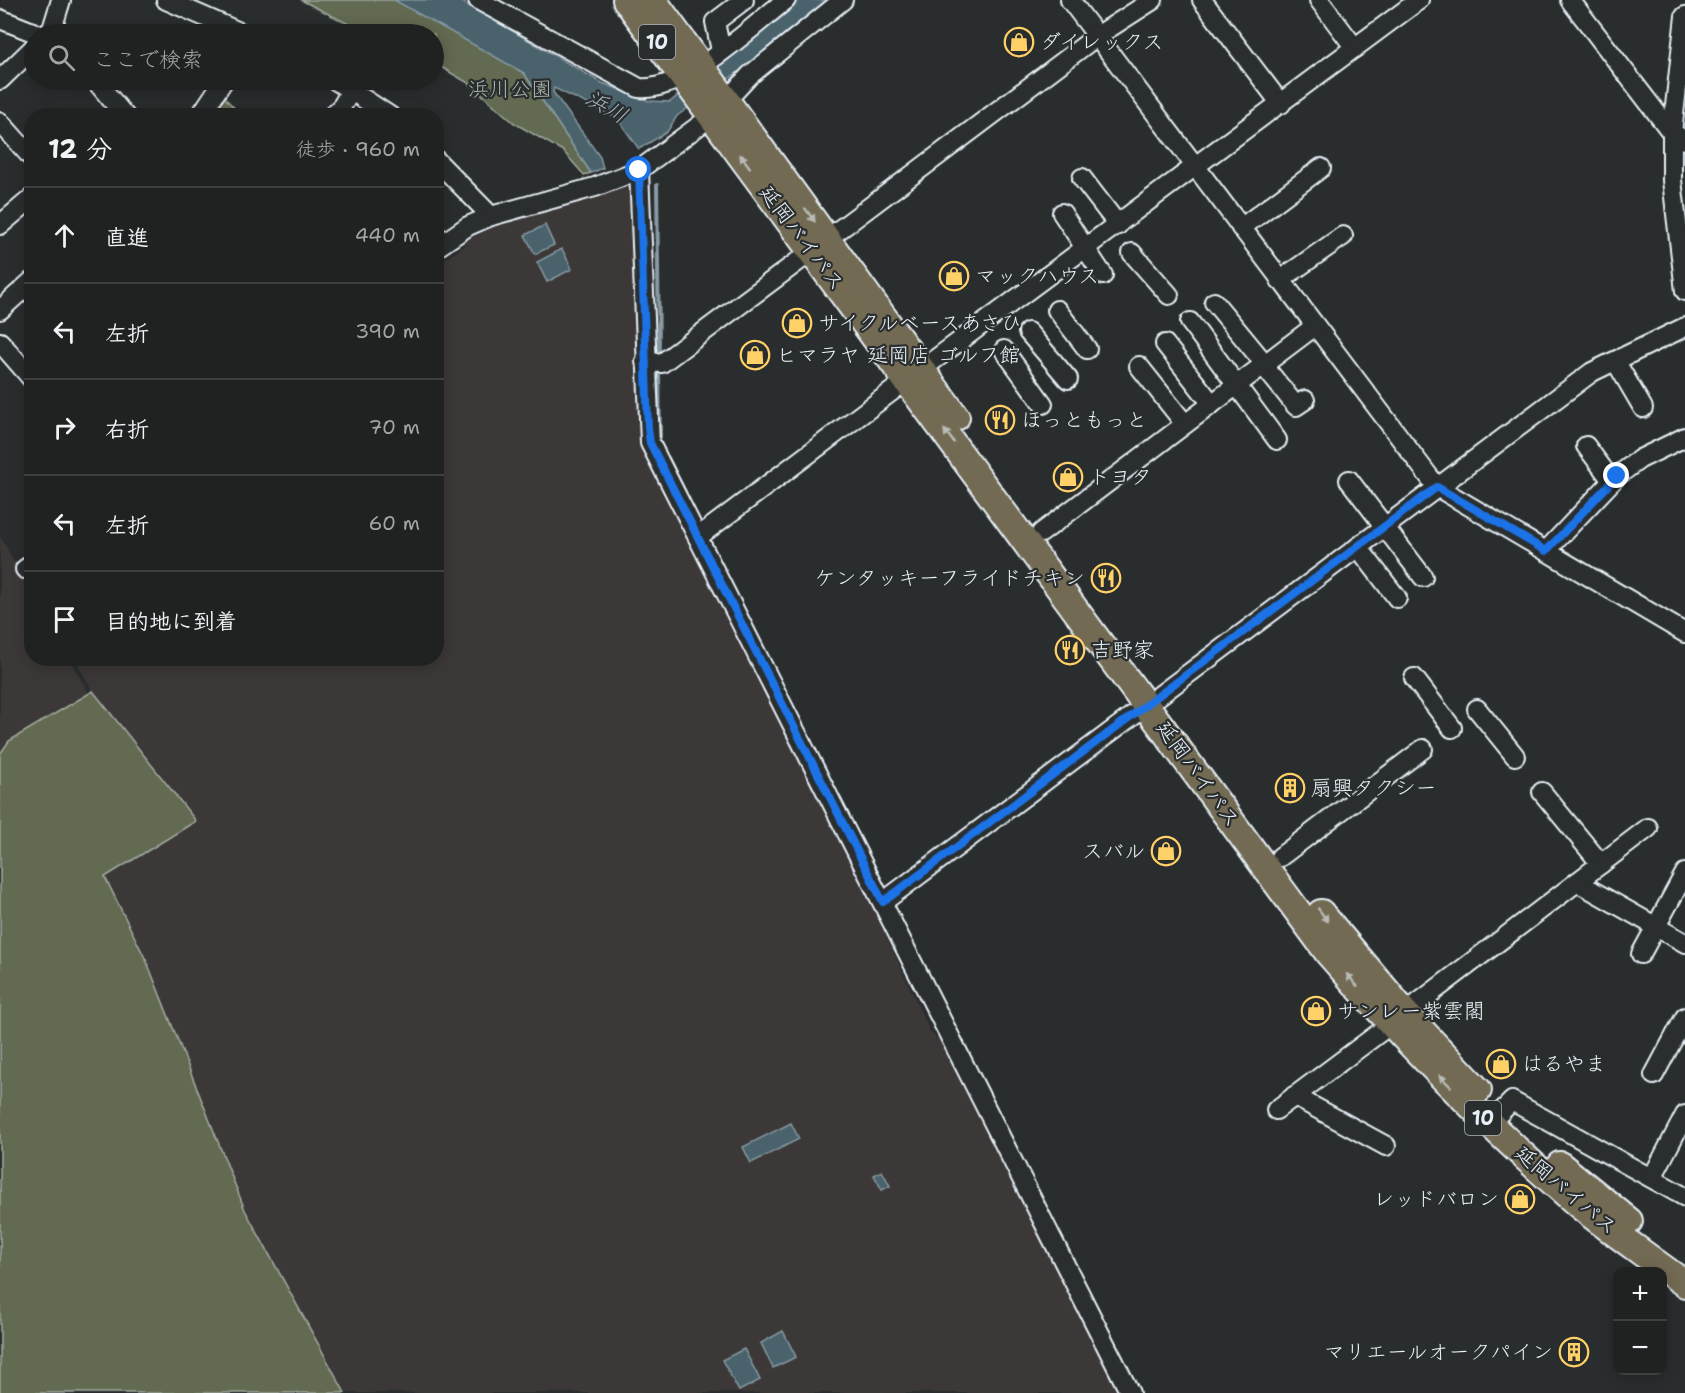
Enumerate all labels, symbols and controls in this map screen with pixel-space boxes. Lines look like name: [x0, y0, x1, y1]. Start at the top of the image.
search box: [24, 24, 444, 90]
road number: 10: [639, 25, 675, 59]
shop icon: ダイレックス: [1003, 26, 1035, 58]
place label: ダイレックス: [1040, 28, 1163, 56]
icon: search: [45, 41, 78, 74]
text: ここで検索: [93, 45, 203, 74]
park label: 浜川公園: [468, 75, 552, 103]
water label: 浜川: [580, 83, 633, 130]
text: 12 分: [48, 131, 112, 166]
text: 徒歩 · 960 m: [296, 136, 420, 162]
one-way arrow: [739, 153, 751, 169]
route start: [625, 156, 651, 182]
street label: 延岡バイパス: [753, 179, 851, 297]
one-way arrow: [804, 207, 816, 223]
icon: ahead: [48, 219, 81, 252]
text: 440 m: [355, 222, 420, 248]
text: 直進: [105, 223, 149, 252]
shop icon: マックハウス: [938, 260, 970, 292]
place label: マックハウス: [975, 262, 1099, 290]
shop icon: サイクルベースあさひ: [781, 307, 813, 339]
place label: サイクルベースあさひ: [818, 309, 1022, 337]
icon: left: [48, 315, 81, 348]
text: 390 m: [355, 318, 420, 344]
text: 左折: [105, 319, 149, 348]
shop icon: ヒマラヤ 延岡店 ゴルフ館: [739, 339, 771, 371]
place label: ヒマラヤ 延岡店 ゴルフ館: [776, 341, 1020, 369]
restaurant icon: ほっともっと: [984, 404, 1016, 436]
place label: ほっともっと: [1021, 406, 1147, 434]
icon: right: [48, 411, 81, 444]
text: 70 m: [368, 414, 420, 440]
text: 右折: [105, 415, 149, 444]
one-way arrow: [943, 428, 955, 443]
shop icon: トヨタ: [1052, 461, 1084, 493]
route end: [1603, 462, 1629, 488]
place label: トヨタ: [1089, 463, 1152, 491]
icon: left: [48, 507, 81, 540]
text: 60 m: [368, 510, 420, 536]
text: 左折: [105, 511, 149, 540]
restaurant icon: ケンタッキーフライドチキン: [1090, 562, 1122, 594]
place label: ケンタッキーフライドチキン: [815, 564, 1085, 592]
icon: arrive: [48, 603, 81, 636]
text: 目的地に到着: [105, 607, 237, 636]
restaurant icon: 吉野家: [1054, 634, 1086, 666]
place label: 吉野家: [1091, 636, 1154, 664]
street label: 延岡バイパス: [1150, 715, 1246, 833]
building icon: 扇興タクシー: [1274, 772, 1306, 804]
place label: 扇興タクシー: [1311, 774, 1437, 802]
shop icon: スバル: [1150, 835, 1182, 867]
place label: スバル: [1082, 837, 1145, 865]
one-way arrow: [1316, 907, 1328, 922]
one-way arrow: [1346, 972, 1359, 988]
shop icon: サンレー紫雲閣: [1300, 995, 1332, 1027]
place label: サンレー紫雲閣: [1337, 997, 1485, 1025]
shop icon: はるやま: [1485, 1048, 1517, 1080]
place label: はるやま: [1522, 1050, 1606, 1078]
one-way arrow: [1439, 1075, 1453, 1089]
road number: 10: [1465, 1101, 1501, 1135]
street label: 延岡バイパス: [1509, 1139, 1623, 1241]
shop icon: レッドバロン: [1504, 1183, 1536, 1215]
place label: レッドバロン: [1373, 1185, 1499, 1213]
map controls: [1613, 1267, 1667, 1375]
button: +: [1613, 1267, 1667, 1321]
button: −: [1613, 1321, 1667, 1375]
building icon: マリエールオークパイン: [1558, 1336, 1590, 1368]
place label: マリエールオークパイン: [1324, 1338, 1553, 1366]

